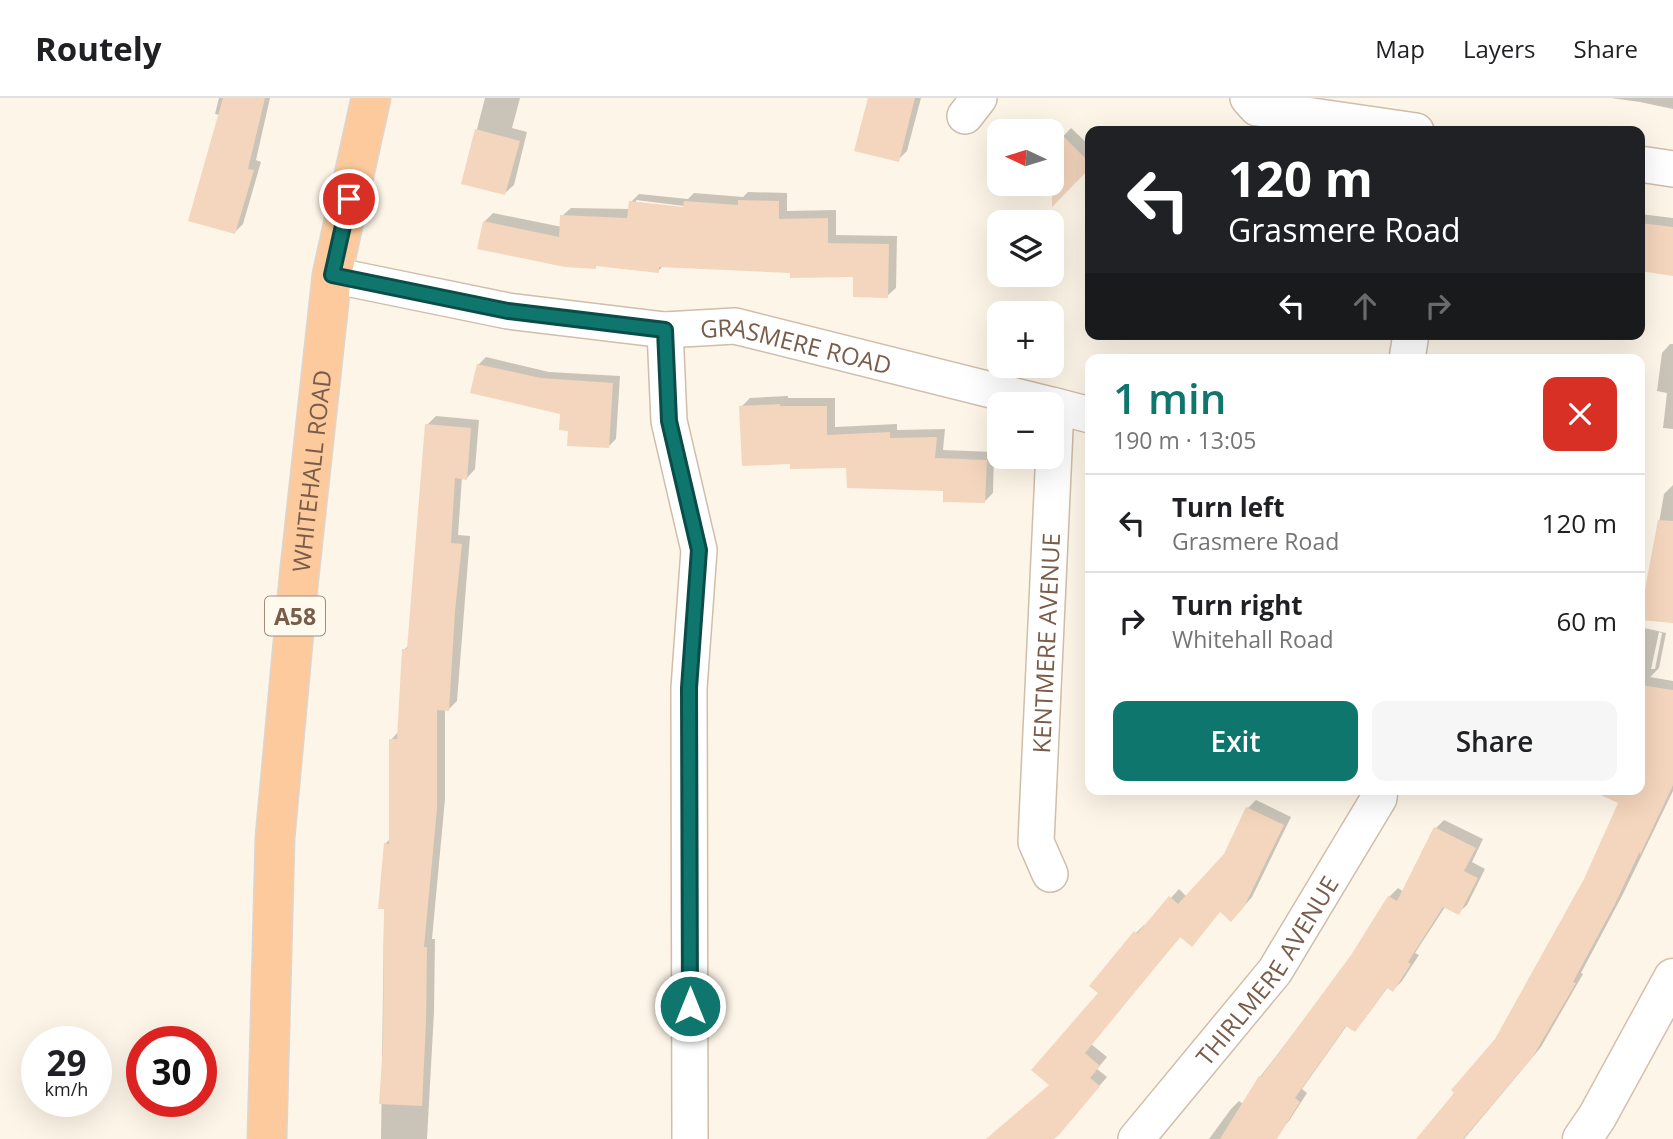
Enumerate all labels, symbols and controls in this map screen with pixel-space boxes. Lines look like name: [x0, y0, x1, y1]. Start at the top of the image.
text: Routely: [35, 26, 162, 71]
text: Map: [1375, 32, 1425, 65]
text: Layers: [1463, 32, 1536, 65]
text: Share: [1574, 32, 1638, 65]
north arrow: [987, 119, 1064, 196]
map controls: [987, 119, 1064, 469]
text: 120 m: [1228, 145, 1373, 211]
icon: left: [1113, 154, 1204, 245]
pin: [319, 169, 379, 229]
icon: arrive: [330, 180, 368, 218]
text: Grasmere Road: [1228, 208, 1461, 251]
button: layers: [987, 210, 1064, 287]
icon: left: [1273, 287, 1311, 325]
icon: ahead: [1346, 287, 1384, 325]
icon: right: [1419, 287, 1457, 325]
button: +: [987, 301, 1064, 378]
street label: GRASMERE ROAD: [699, 309, 895, 381]
street label: WHITEHALL ROAD: [283, 368, 338, 574]
text: 1 min: [1113, 369, 1226, 426]
button: close: [1543, 377, 1617, 451]
button: −: [987, 392, 1064, 469]
text: 190 m · 13:05: [1113, 424, 1256, 456]
text: Turn left: [1172, 489, 1284, 525]
icon: left: [1113, 504, 1151, 542]
text: 120 m: [1542, 505, 1617, 541]
text: Grasmere Road: [1172, 525, 1339, 557]
street label: KENTMERE AVENUE: [1024, 532, 1067, 754]
text: Turn right: [1172, 587, 1303, 623]
road number: A58: [265, 596, 325, 636]
icon: right: [1113, 602, 1151, 640]
text: 60 m: [1556, 603, 1617, 639]
text: Whitehall Road: [1172, 623, 1334, 655]
button: Exit: [1113, 701, 1358, 781]
button: Share: [1372, 701, 1617, 781]
street label: THIRLMERE AVENUE: [1188, 869, 1345, 1072]
position arrow: [653, 969, 727, 1043]
speed limit sign: 30: [126, 1026, 217, 1117]
text: 29: [46, 1039, 87, 1086]
text: km/h: [45, 1077, 88, 1101]

